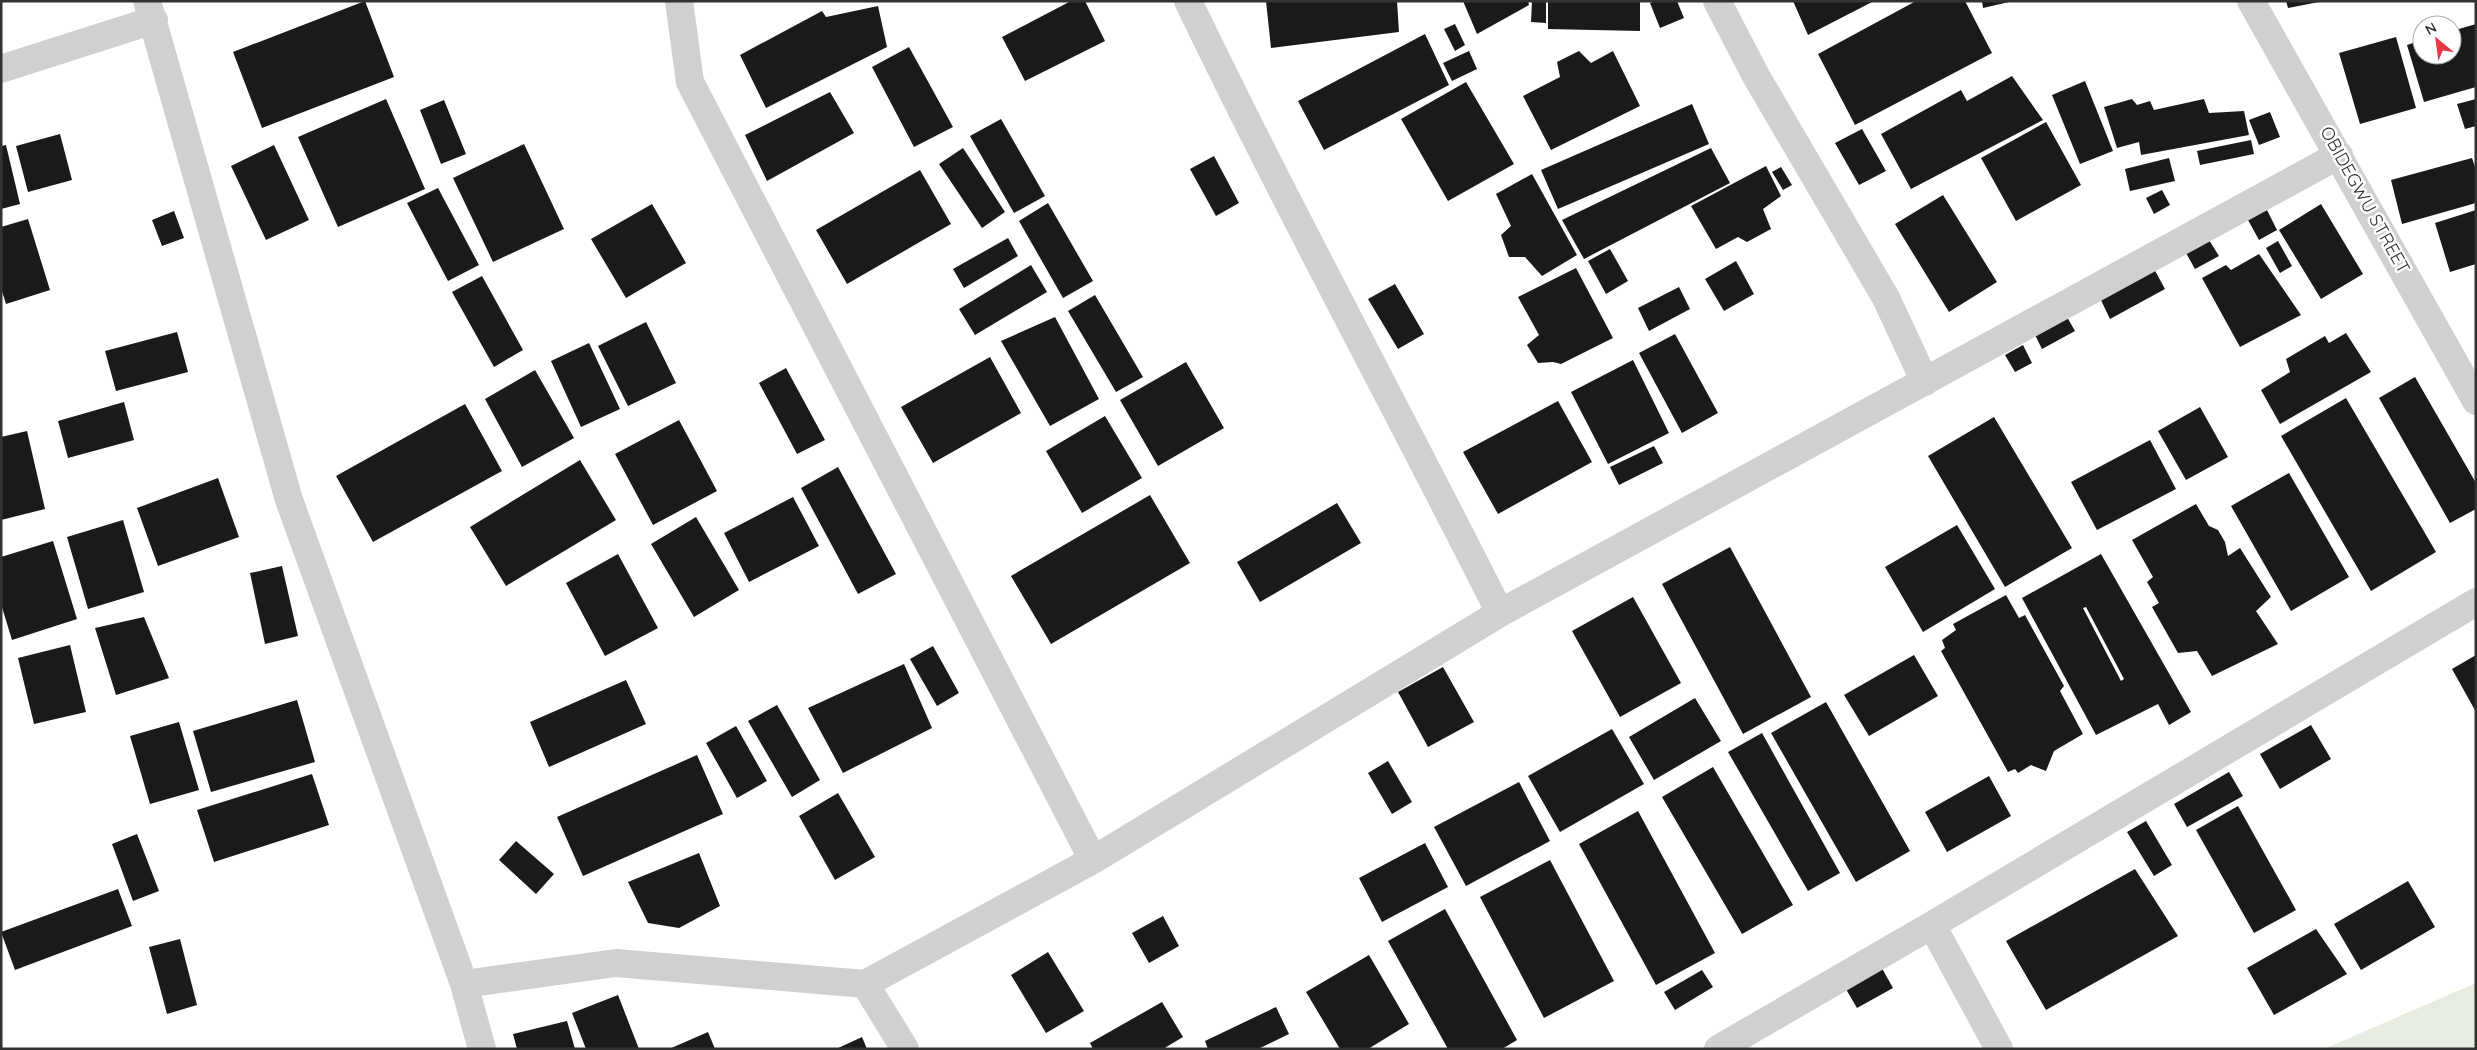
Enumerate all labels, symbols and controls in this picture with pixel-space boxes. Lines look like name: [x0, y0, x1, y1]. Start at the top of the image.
north arrow: [2412, 15, 2462, 65]
text: N: [2422, 18, 2440, 39]
street label: OBIDEGWU STREET: [2315, 122, 2416, 278]

